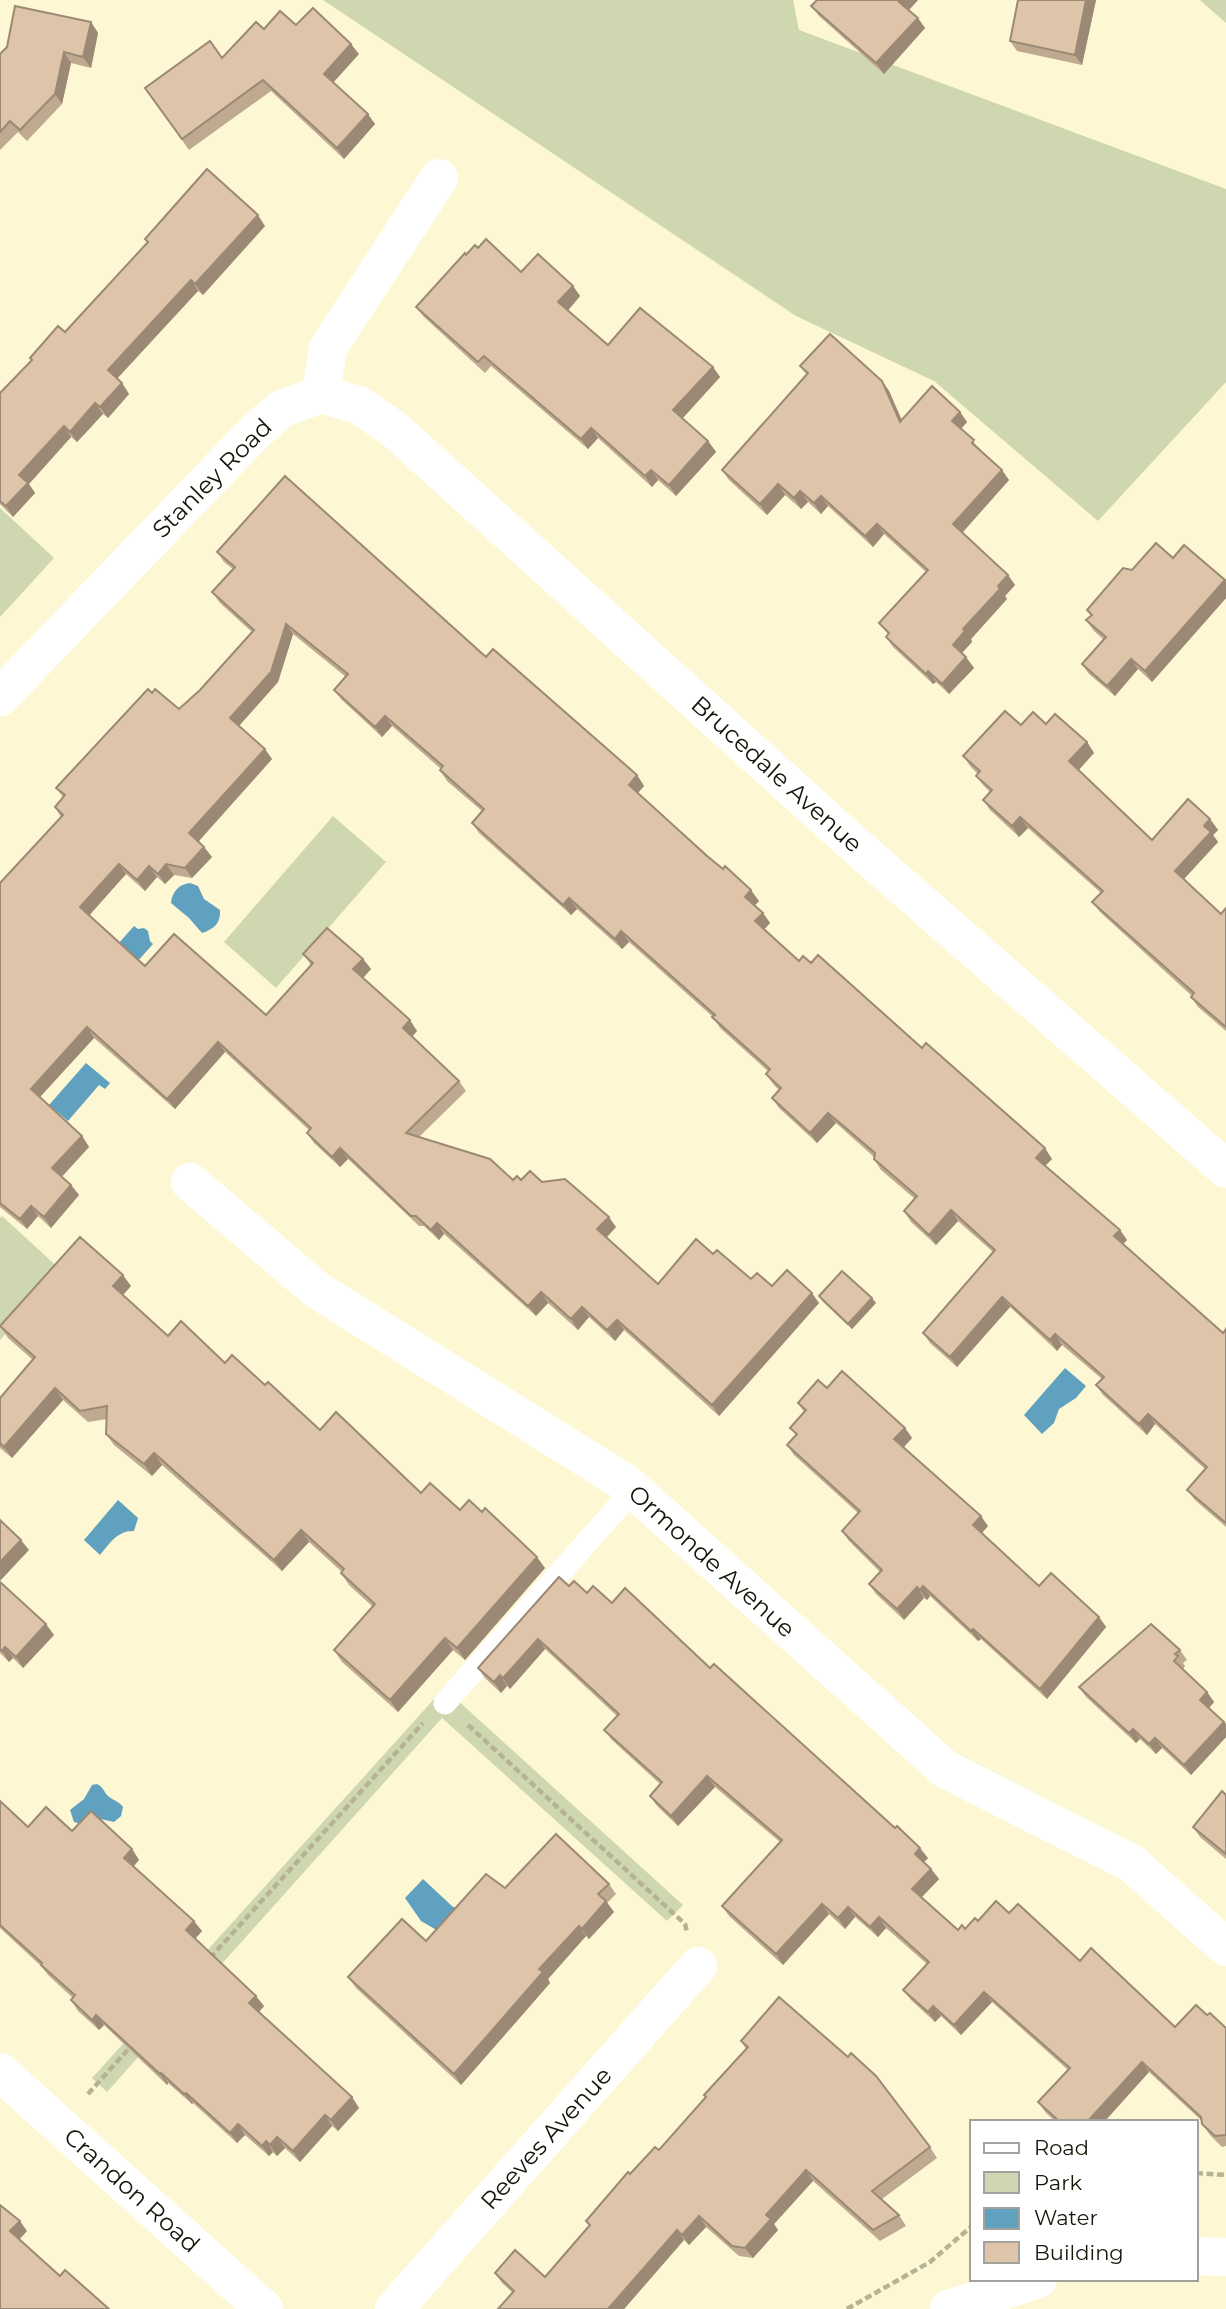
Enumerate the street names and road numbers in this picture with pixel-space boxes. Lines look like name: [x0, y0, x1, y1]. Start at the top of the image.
street label: Stanley Road: [146, 412, 278, 544]
street label: Brucedale Avenue: [686, 690, 868, 858]
street label: Ormonde Avenue: [623, 1479, 801, 1643]
street label: Reeves Avenue: [474, 2061, 618, 2215]
street label: Crandon Road: [58, 2121, 206, 2259]

